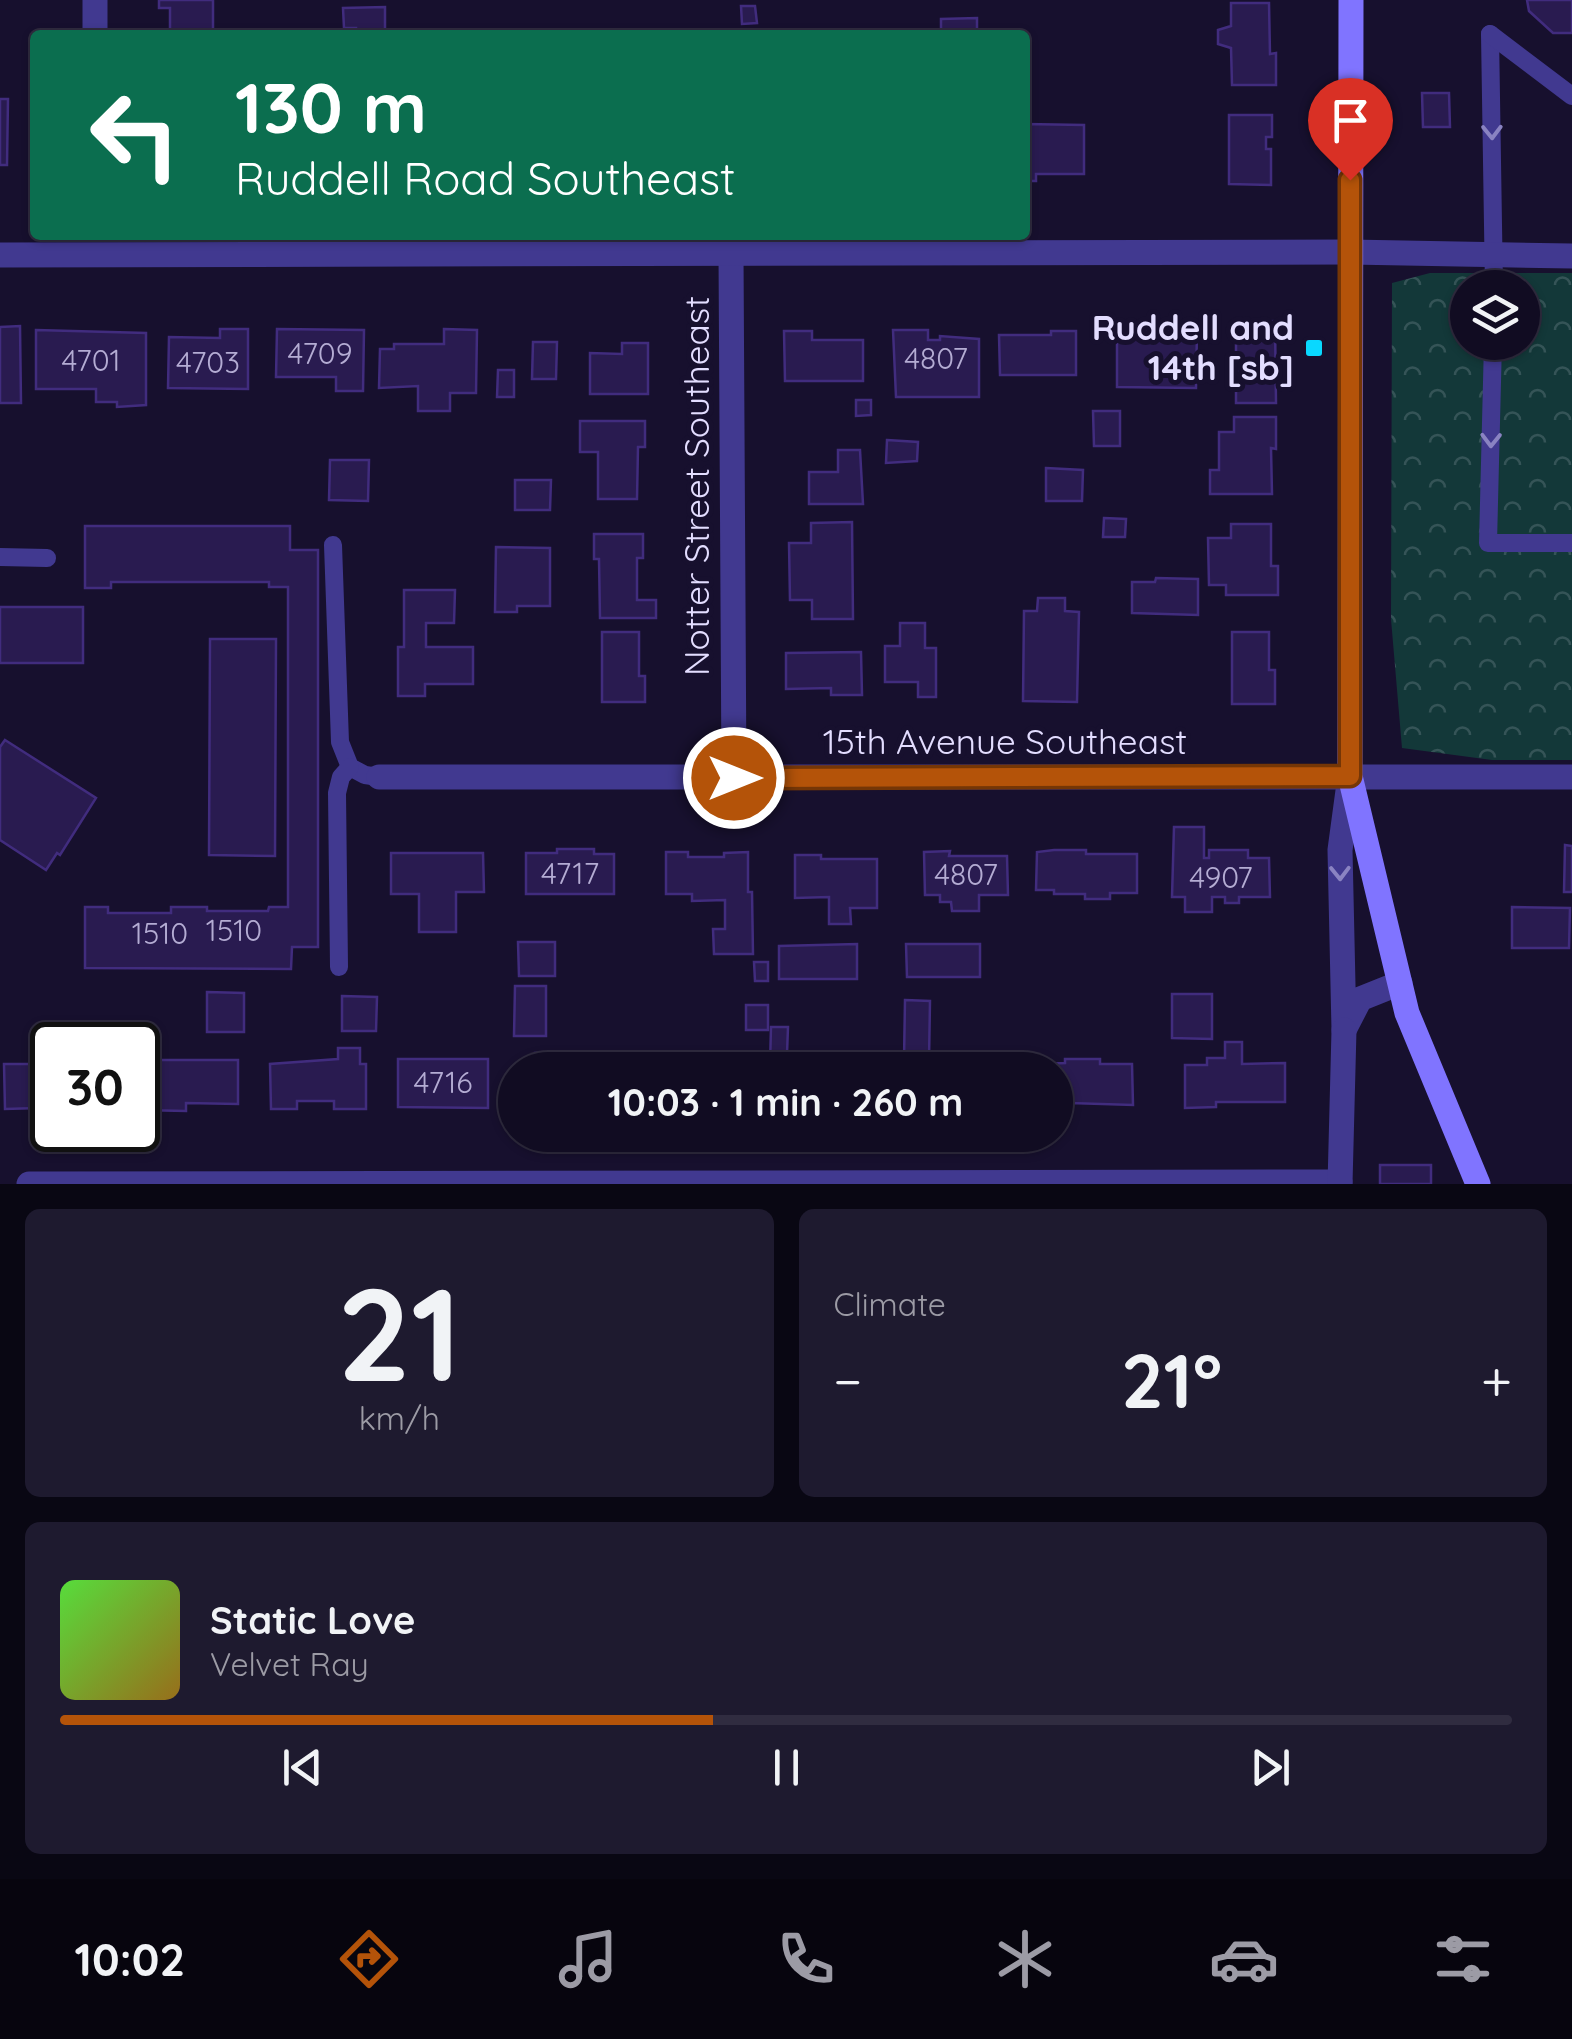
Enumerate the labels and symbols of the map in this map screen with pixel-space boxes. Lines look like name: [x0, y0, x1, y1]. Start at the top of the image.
pin: [1308, 78, 1393, 181]
one-way arrow: [1482, 124, 1503, 140]
street label: Notter Street Southeast: [674, 296, 718, 676]
place label: Ruddell and 14th [sb]: [1092, 305, 1294, 389]
house number: 4709: [288, 334, 352, 372]
marker: Ruddell and 14th [sb]: [1303, 337, 1325, 359]
house number: 4807: [904, 339, 968, 377]
house number: 4701: [61, 341, 121, 379]
house number: 4703: [176, 343, 240, 381]
one-way arrow: [1480, 432, 1501, 448]
street label: 15th Avenue Southeast: [823, 719, 1187, 763]
position arrow: [682, 726, 786, 830]
house number: 4717: [541, 854, 599, 892]
house number: 4807: [934, 855, 998, 893]
house number: 4907: [1189, 858, 1253, 896]
one-way arrow: [1330, 865, 1351, 881]
house number: 1510: [206, 911, 262, 949]
house number: 1510: [132, 914, 188, 952]
speed limit sign: 30: [30, 1022, 160, 1152]
house number: 4716: [414, 1063, 472, 1101]

